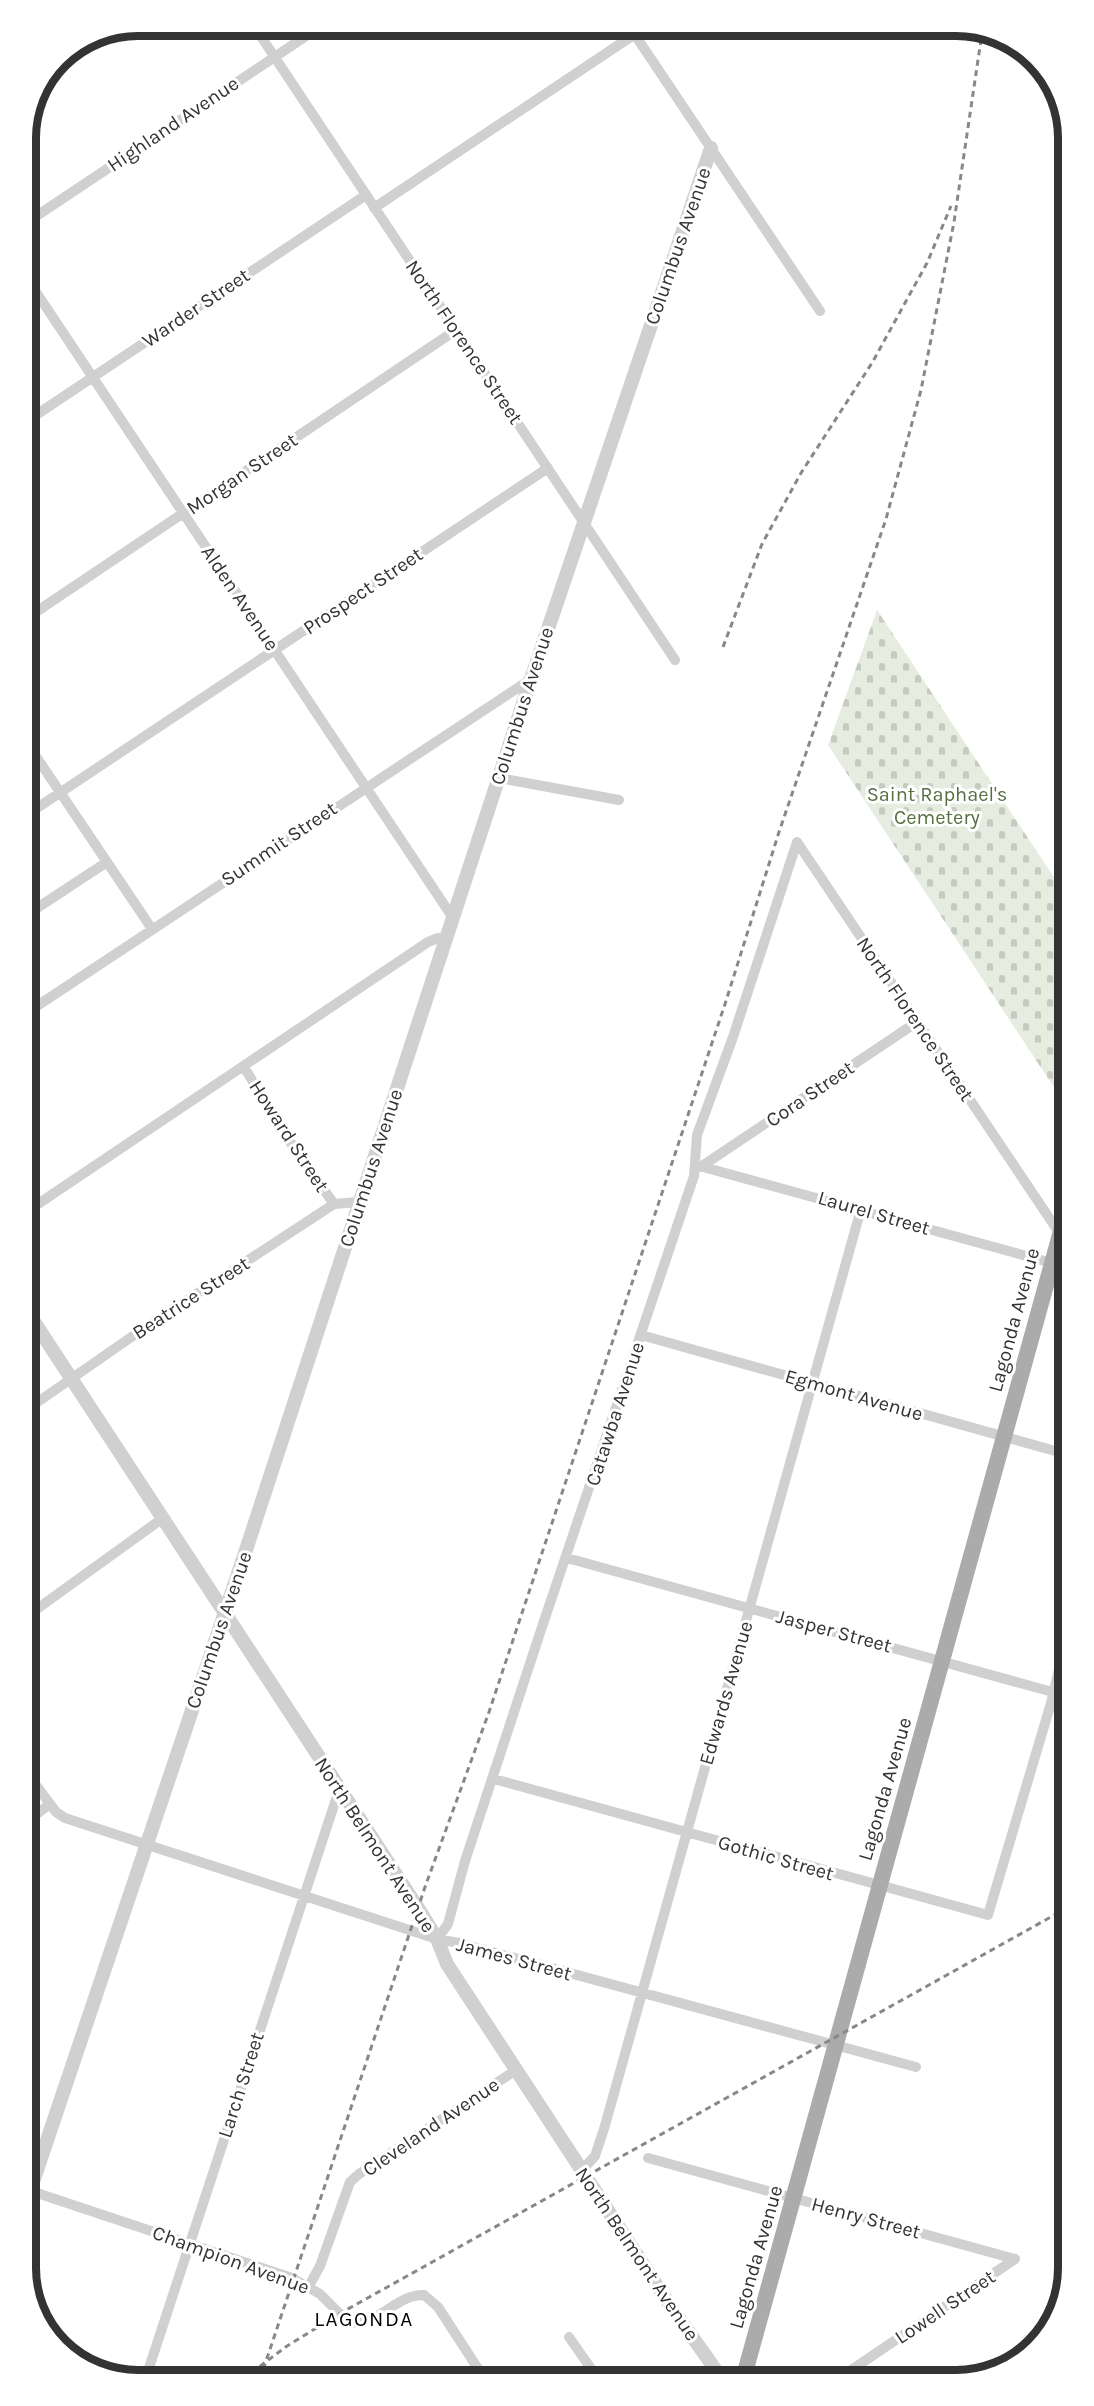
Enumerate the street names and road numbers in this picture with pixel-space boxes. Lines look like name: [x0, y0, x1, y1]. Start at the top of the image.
street label: Highland Avenue: [103, 71, 243, 177]
street label: Columbus Avenue: [640, 164, 716, 328]
street label: North Florence Street: [401, 256, 528, 429]
street label: Warder Street: [138, 263, 254, 352]
street label: Morgan Street: [182, 428, 302, 520]
street label: Alden Avenue: [196, 541, 284, 655]
street label: Prospect Street: [299, 542, 428, 639]
street label: Columbus Avenue: [486, 624, 558, 788]
street label: Summit Street: [217, 797, 342, 891]
street label: North Florence Street: [852, 933, 979, 1106]
street label: Cora Street: [762, 1056, 859, 1132]
street label: Howard Street: [244, 1076, 334, 1197]
street label: Columbus Avenue: [335, 1086, 407, 1250]
street label: Laurel Street: [815, 1186, 933, 1240]
street label: Lagonda Avenue: [984, 1245, 1044, 1395]
street label: Beatrice Street: [128, 1251, 254, 1344]
street label: Catawba Avenue: [581, 1339, 649, 1489]
street label: Egmont Avenue: [782, 1364, 926, 1426]
street label: Columbus Avenue: [181, 1548, 257, 1712]
street label: Jasper Street: [774, 1605, 895, 1658]
street label: Edwards Avenue: [694, 1618, 758, 1768]
street label: Lagonda Avenue: [854, 1715, 916, 1863]
street label: North Belmont Avenue: [310, 1753, 440, 1937]
street label: Gothic Street: [715, 1830, 837, 1886]
street label: James Street: [454, 1933, 575, 1986]
street label: Larch Street: [213, 2029, 269, 2141]
street label: Cleveland Avenue: [358, 2073, 504, 2181]
street label: North Belmont Avenue: [570, 2163, 704, 2345]
street label: Lagonda Avenue: [725, 2183, 787, 2331]
street label: Henry Street: [809, 2192, 923, 2244]
street label: Champion Avenue: [149, 2221, 313, 2299]
street label: Lowell Street: [891, 2265, 1000, 2349]

